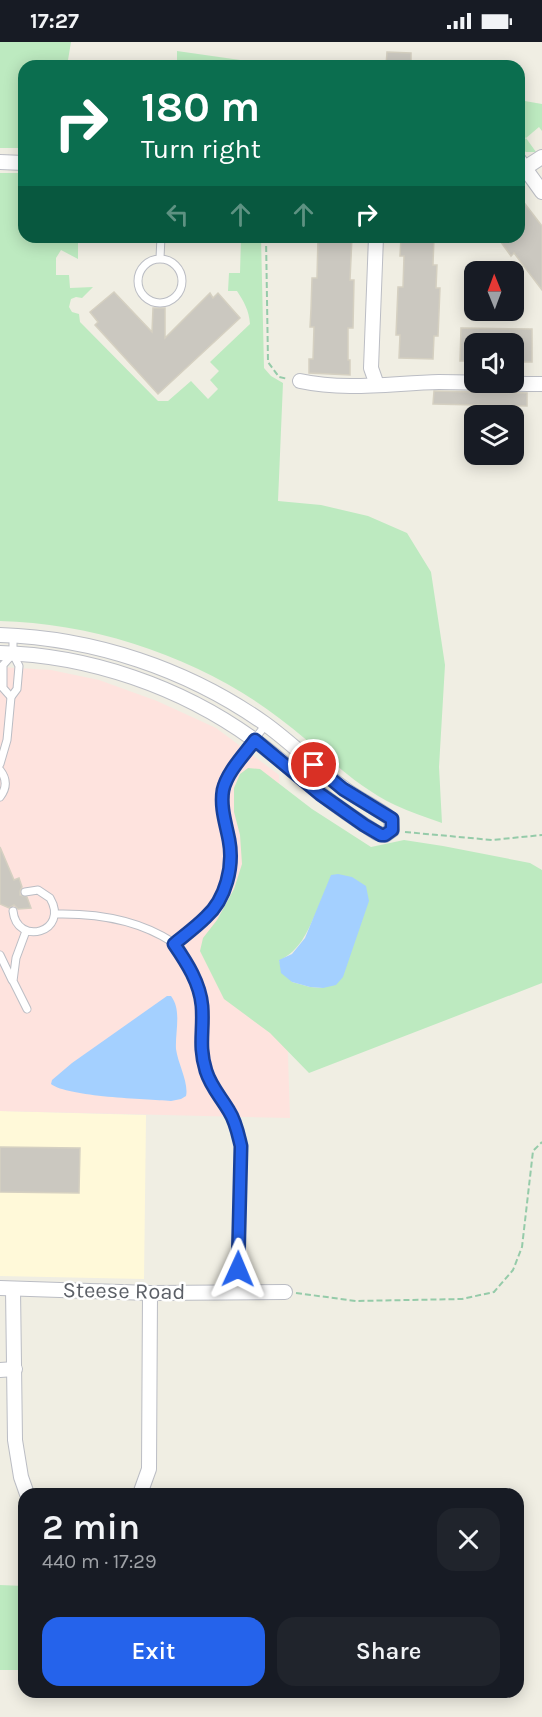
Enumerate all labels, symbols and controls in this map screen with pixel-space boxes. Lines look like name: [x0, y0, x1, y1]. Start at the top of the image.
text: 17:27: [30, 8, 79, 34]
text: 180 m: [141, 82, 260, 132]
icon: right: [42, 84, 120, 162]
text: Turn right: [141, 133, 261, 165]
icon: left: [161, 198, 194, 231]
icon: ahead: [224, 198, 257, 231]
icon: ahead: [287, 198, 320, 231]
icon: right: [350, 198, 383, 231]
north arrow: [464, 261, 524, 321]
map controls: [464, 261, 524, 465]
button: sound: [464, 333, 524, 393]
button: layers: [464, 405, 524, 465]
pin: [288, 739, 339, 790]
icon: arrive: [297, 748, 330, 781]
position arrow: [206, 1237, 270, 1301]
street label: Steese Road: [62, 1277, 186, 1305]
text: 2 min: [42, 1506, 140, 1548]
button: close: [437, 1508, 500, 1571]
text: 440 m · 17:29: [42, 1550, 157, 1573]
button: Exit: [42, 1617, 265, 1686]
button: Share: [277, 1617, 500, 1686]

